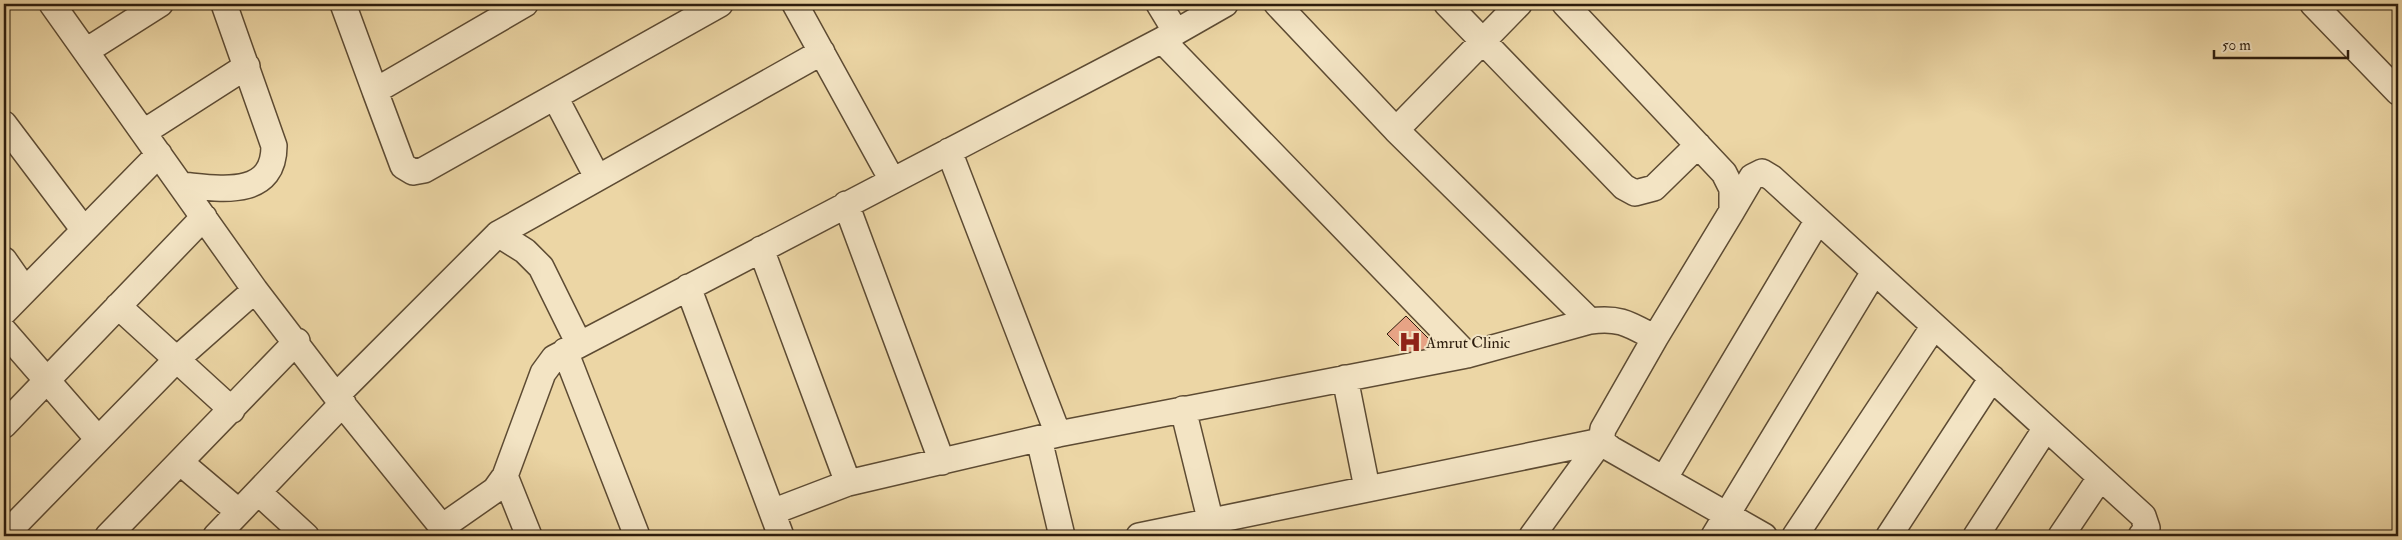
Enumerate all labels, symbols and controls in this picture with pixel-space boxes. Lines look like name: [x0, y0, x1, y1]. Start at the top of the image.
scale bar: [2214, 28, 2348, 60]
text: 50 m: [2222, 36, 2251, 55]
hospital icon: Amrut Clinic: [1397, 329, 1423, 355]
place label: Amrut Clinic: [1425, 333, 1511, 353]

